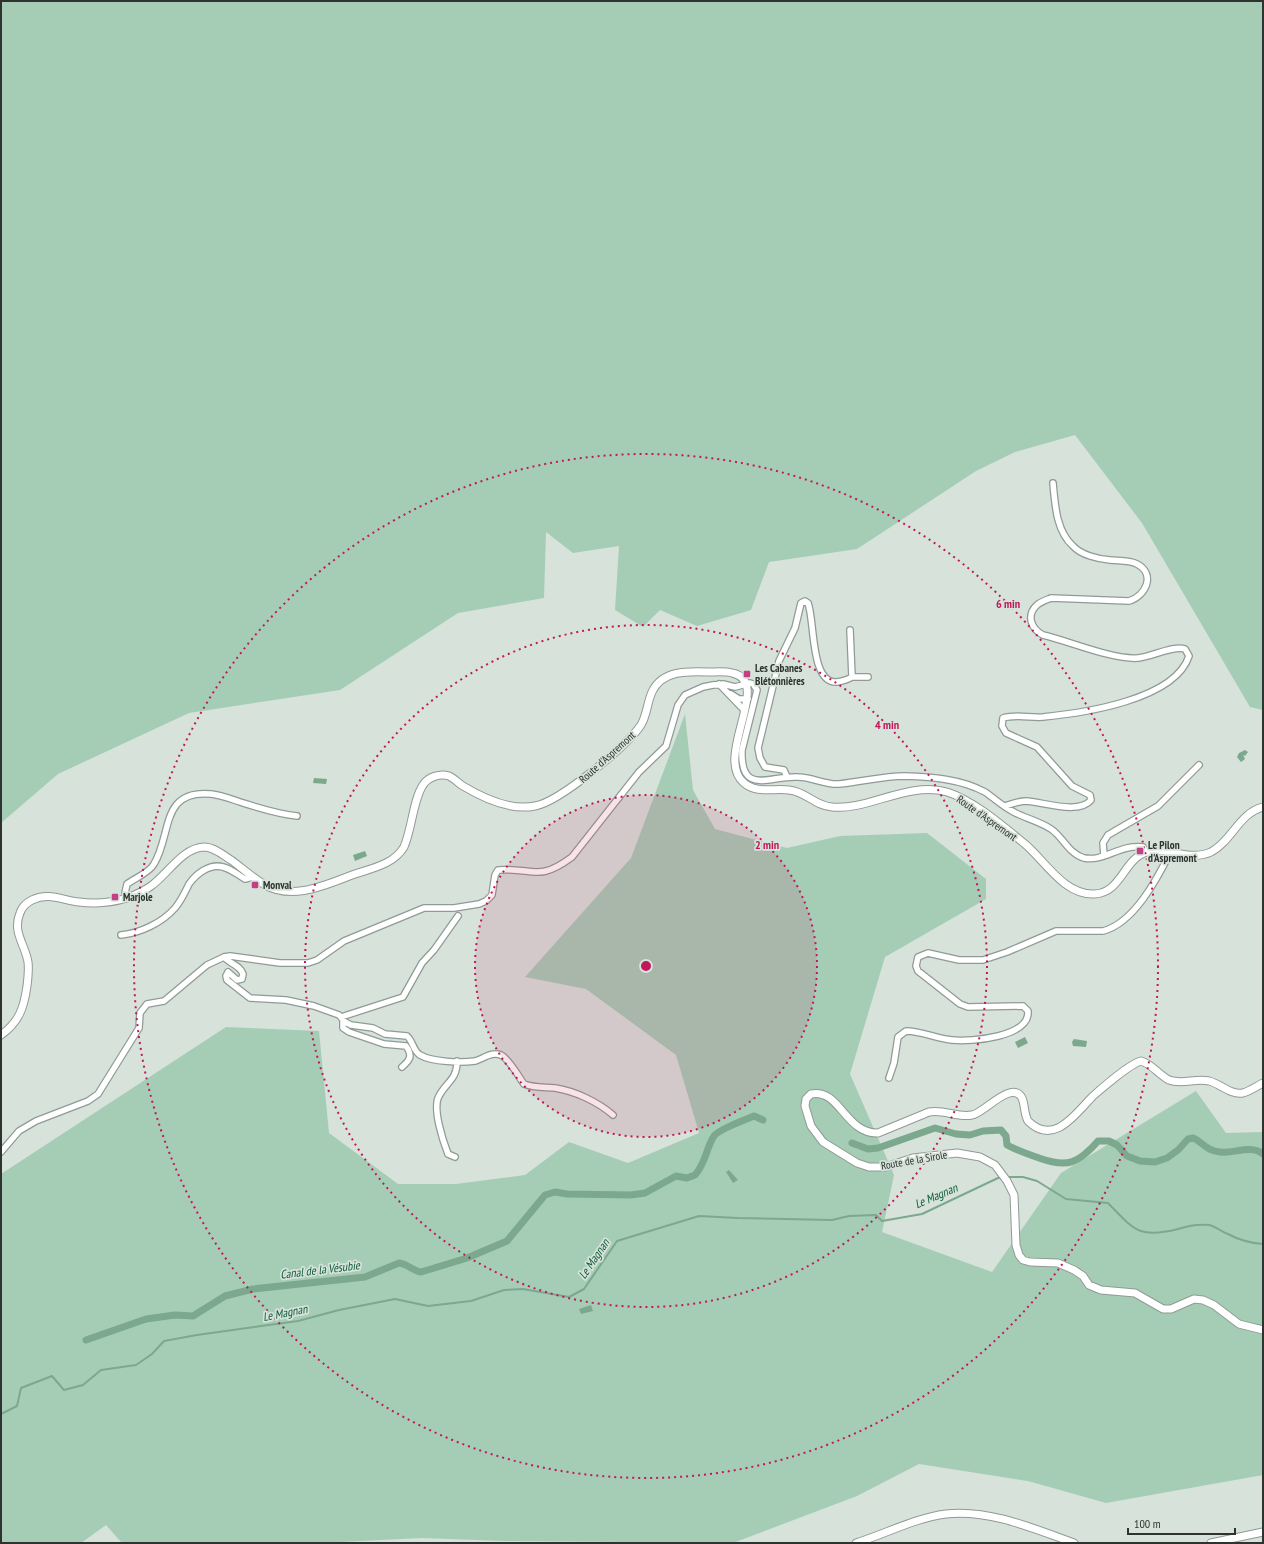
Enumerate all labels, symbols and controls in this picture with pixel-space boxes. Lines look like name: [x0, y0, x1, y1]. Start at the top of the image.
text: 6 min: [996, 596, 1020, 611]
place label: Les Cabanes Blétonnières: [755, 661, 805, 688]
marker: Les Cabanes Blétonnières: [742, 669, 752, 679]
text: 4 min: [875, 717, 899, 732]
street label: Route d'Aspremont: [576, 728, 638, 786]
street label: Route d'Aspremont: [954, 792, 1020, 844]
text: 2 min: [755, 837, 779, 852]
place label: Le Pilon d'Aspremont: [1148, 838, 1197, 865]
marker: Le Pilon d'Aspremont: [1135, 846, 1145, 856]
place label: Monval: [263, 878, 292, 892]
marker: Monval: [250, 880, 260, 890]
place label: Marjole: [123, 890, 153, 904]
marker: Marjole: [110, 892, 120, 902]
centre of rings: [639, 959, 653, 973]
street label: Route de la Sirole: [880, 1147, 949, 1173]
water label: Le Magnan: [912, 1180, 960, 1211]
water label: Le Magnan: [575, 1235, 613, 1282]
water label: Canal de la Vésubie: [279, 1257, 362, 1282]
water label: Le Magnan: [261, 1301, 309, 1324]
scale bar: [1128, 1510, 1235, 1536]
text: 100 m: [1134, 1516, 1161, 1531]

